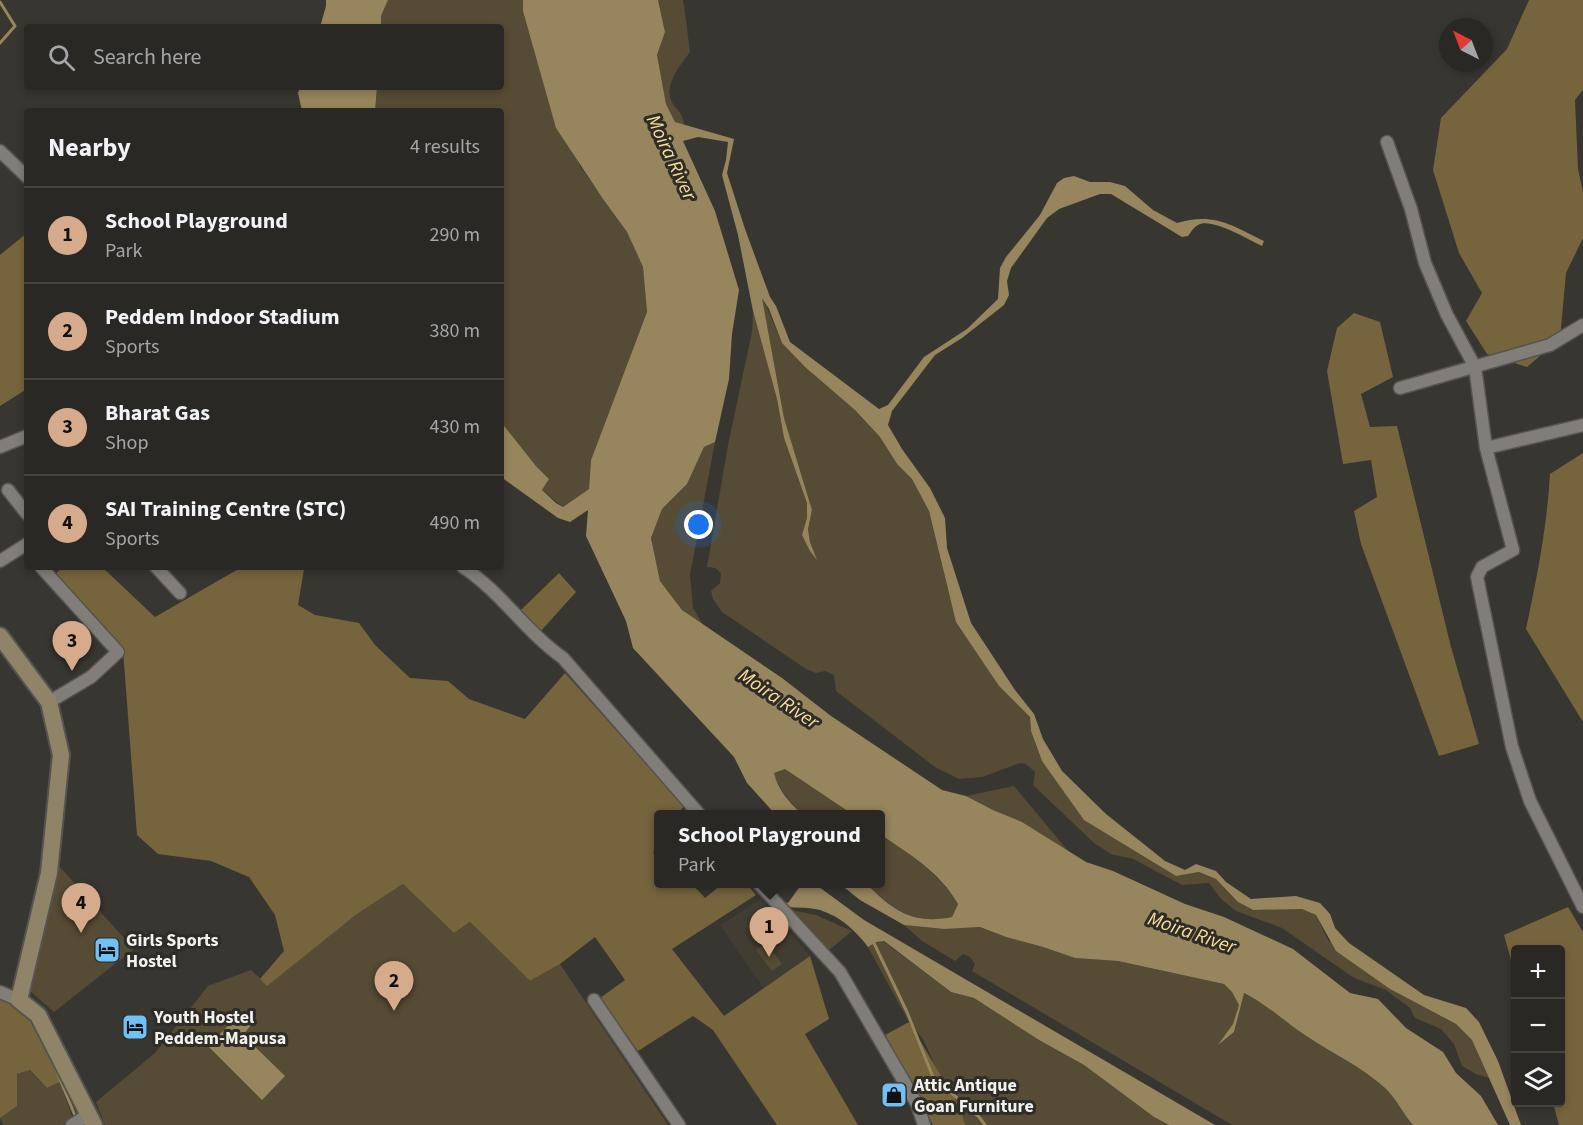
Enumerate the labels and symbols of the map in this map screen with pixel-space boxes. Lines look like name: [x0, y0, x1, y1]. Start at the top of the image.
north arrow: [1439, 18, 1493, 72]
water label: Moira River: [639, 110, 704, 206]
your location: [684, 510, 713, 539]
pin: 3: [52, 622, 92, 671]
water label: Moira River: [733, 662, 825, 737]
pin: 4: [62, 884, 100, 933]
water label: Moira River: [1144, 905, 1241, 961]
pin: 1: [750, 908, 788, 957]
place label: Girls Sports Hostel: [126, 928, 219, 974]
hotel icon: Girls Sports Hostel: [92, 935, 122, 965]
pin: 2: [374, 962, 414, 1011]
place label: Youth Hostel Peddem-Mapusa: [153, 1005, 286, 1051]
hotel icon: Youth Hostel Peddem-Mapusa: [120, 1012, 150, 1042]
place label: Attic Antique Goan Furniture: [913, 1073, 1034, 1119]
shop icon: Attic Antique Goan Furniture: [879, 1080, 909, 1110]

